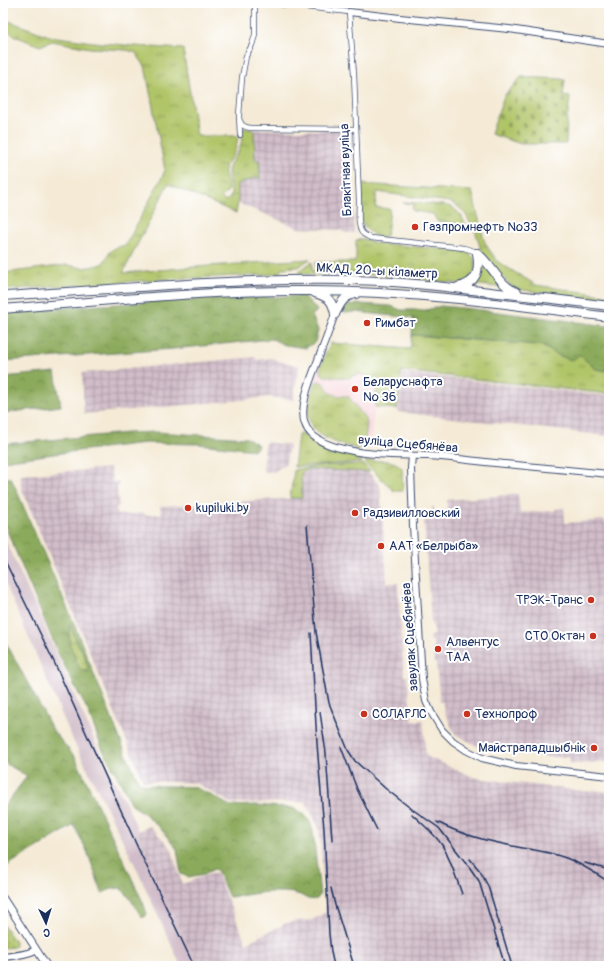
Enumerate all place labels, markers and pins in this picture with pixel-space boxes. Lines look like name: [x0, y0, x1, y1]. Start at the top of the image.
place label: Газпромнефть №33: [423, 219, 538, 235]
marker: Газпромнефть №33: [410, 222, 420, 232]
place label: Римбат: [375, 315, 416, 331]
marker: Римбат: [362, 318, 372, 328]
place label: Беларуснафта № 36: [363, 374, 443, 405]
marker: Беларуснафта № 36: [350, 384, 360, 394]
place label: kupiluki.by: [196, 500, 249, 516]
marker: kupiluki.by: [183, 503, 193, 513]
place label: Радзивилловский: [363, 505, 460, 521]
marker: Радзивилловский: [350, 508, 360, 518]
place label: ААТ «Белрыба»: [389, 538, 478, 554]
marker: ААТ «Белрыба»: [376, 541, 386, 551]
place label: ТРЭК-Транс: [516, 592, 583, 608]
marker: ТРЭК-Транс: [586, 595, 596, 605]
place label: СТО Октан: [525, 628, 585, 644]
marker: СТО Октан: [588, 631, 598, 641]
place label: Алвентус ТАА: [446, 634, 500, 665]
marker: Алвентус ТАА: [433, 644, 443, 654]
place label: СОЛАРЛС: [372, 706, 427, 722]
place label: Технопроф: [475, 706, 538, 722]
marker: СОЛАРЛС: [359, 709, 369, 719]
marker: Технопроф: [462, 709, 472, 719]
place label: Майстрападшыбнік: [478, 740, 586, 756]
marker: Майстрападшыбнік: [589, 743, 599, 753]

